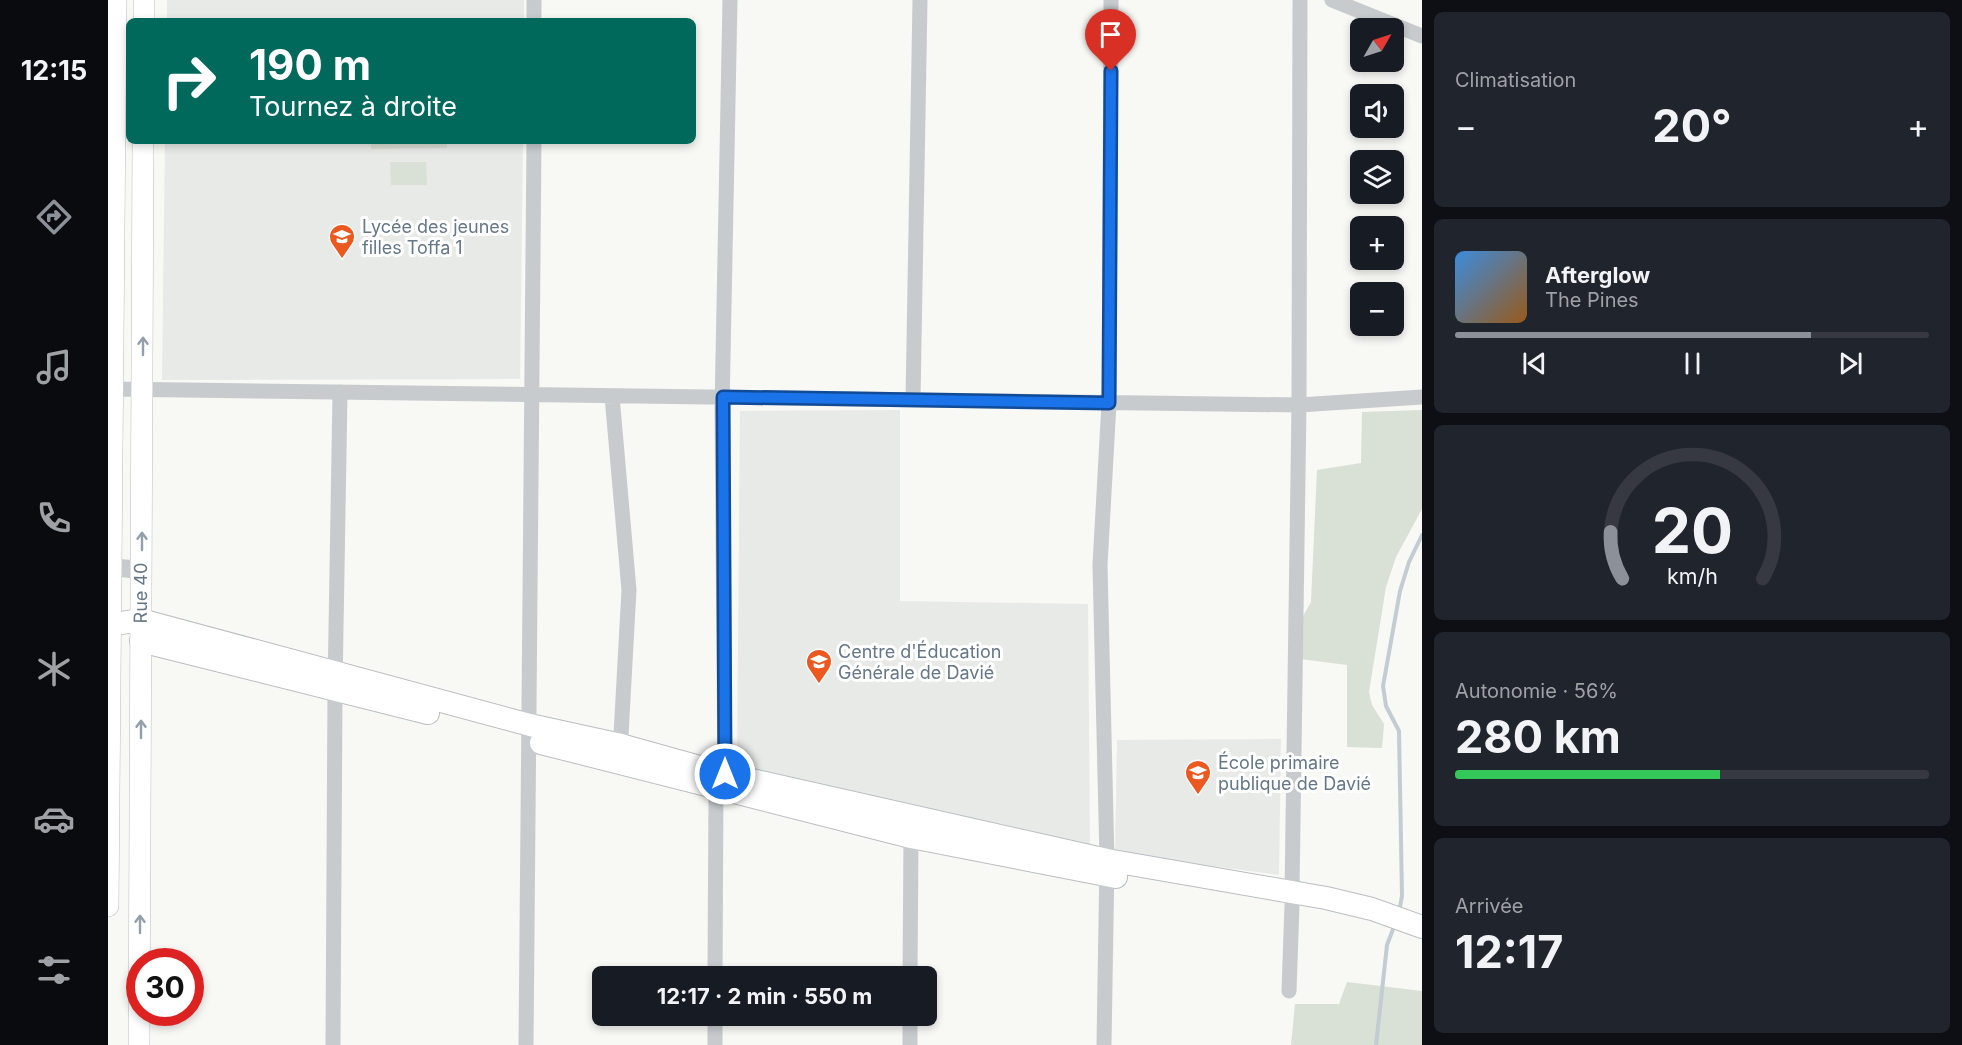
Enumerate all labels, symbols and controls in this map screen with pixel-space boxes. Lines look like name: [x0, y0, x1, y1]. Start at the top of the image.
pin: [1085, 9, 1136, 71]
icon: arrive: [1094, 18, 1127, 51]
north arrow: [1350, 18, 1404, 72]
map controls: [1350, 18, 1404, 336]
text: 190 m: [249, 39, 371, 90]
icon: right: [150, 42, 228, 120]
text: 12:15: [21, 54, 87, 87]
text: Climatisation: [1455, 68, 1576, 92]
button: sound: [1350, 84, 1404, 138]
text: Tournez à droite: [249, 90, 457, 123]
text: 20°: [1652, 98, 1732, 153]
text: −: [1455, 106, 1477, 146]
text: +: [1907, 106, 1929, 146]
button: layers: [1350, 150, 1404, 204]
icon: directions: [33, 196, 75, 238]
place label: Lycée des jeunes filles Toffa 1: [362, 216, 509, 258]
button: +: [1350, 216, 1404, 270]
school or university icon: Lycée des jeunes filles Toffa 1: [327, 222, 357, 260]
text: Afterglow: [1545, 262, 1650, 288]
button: −: [1350, 282, 1404, 336]
text: The Pines: [1545, 288, 1639, 312]
one-way arrow: [137, 336, 149, 356]
icon: music: [33, 346, 75, 388]
icon: previous: [1518, 347, 1551, 380]
icon: pause: [1676, 347, 1709, 380]
icon: next: [1834, 347, 1867, 380]
text: 20: [1651, 494, 1733, 569]
icon: phone: [33, 497, 75, 539]
one-way arrow: [136, 531, 148, 551]
street label: Rue 40: [130, 563, 151, 623]
text: km/h: [1667, 564, 1717, 590]
place label: Centre d'Éducation Générale de Davié: [838, 640, 1001, 683]
school or university icon: Centre d'Éducation Générale de Davié: [804, 647, 834, 685]
icon: climate: [33, 648, 75, 690]
text: Autonomie · 56%: [1455, 679, 1618, 703]
text: 280 km: [1455, 709, 1621, 764]
one-way arrow: [135, 719, 147, 739]
position arrow: [693, 742, 757, 806]
place label: École primaire publique de Davié: [1218, 751, 1371, 794]
school or university icon: École primaire publique de Davié: [1183, 758, 1213, 796]
icon: car: [33, 798, 75, 840]
text: Arrivée: [1455, 894, 1524, 918]
one-way arrow: [134, 914, 145, 934]
text: 12:17: [1455, 924, 1563, 979]
speed limit sign: 30: [126, 948, 204, 1026]
icon: filters: [33, 949, 75, 991]
text: 12:17 · 2 min · 550 m: [657, 983, 872, 1009]

